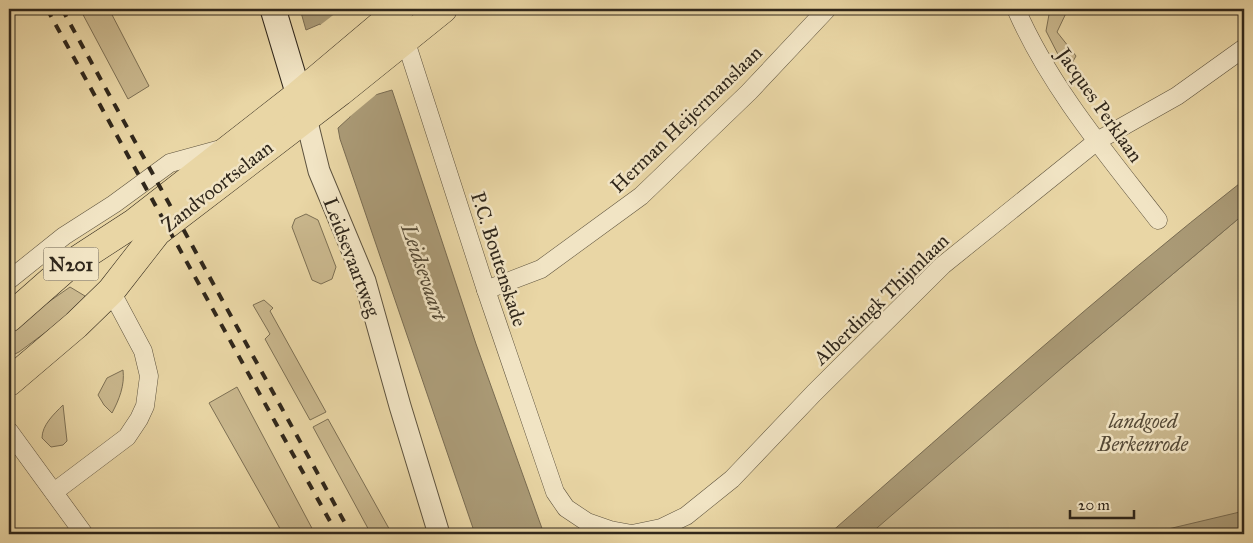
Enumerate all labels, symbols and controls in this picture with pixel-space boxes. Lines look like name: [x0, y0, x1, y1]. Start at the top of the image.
street label: Herman Heijermanslaan: [605, 40, 767, 198]
street label: Jacques Perklaan: [1050, 42, 1148, 167]
street label: Zandvoortselaan: [156, 135, 278, 237]
street label: P.C. Boutenskade: [466, 189, 532, 329]
street label: Leidsevaartweg: [317, 194, 386, 321]
water label: Leidsevaart: [395, 219, 453, 325]
street label: Alberdingk Thijmlaan: [808, 228, 954, 371]
road number: N201: [44, 248, 98, 280]
park label: landgoed Berkenrode: [1097, 409, 1188, 456]
scale bar: [1070, 488, 1134, 520]
text: 20 m: [1078, 496, 1110, 514]

